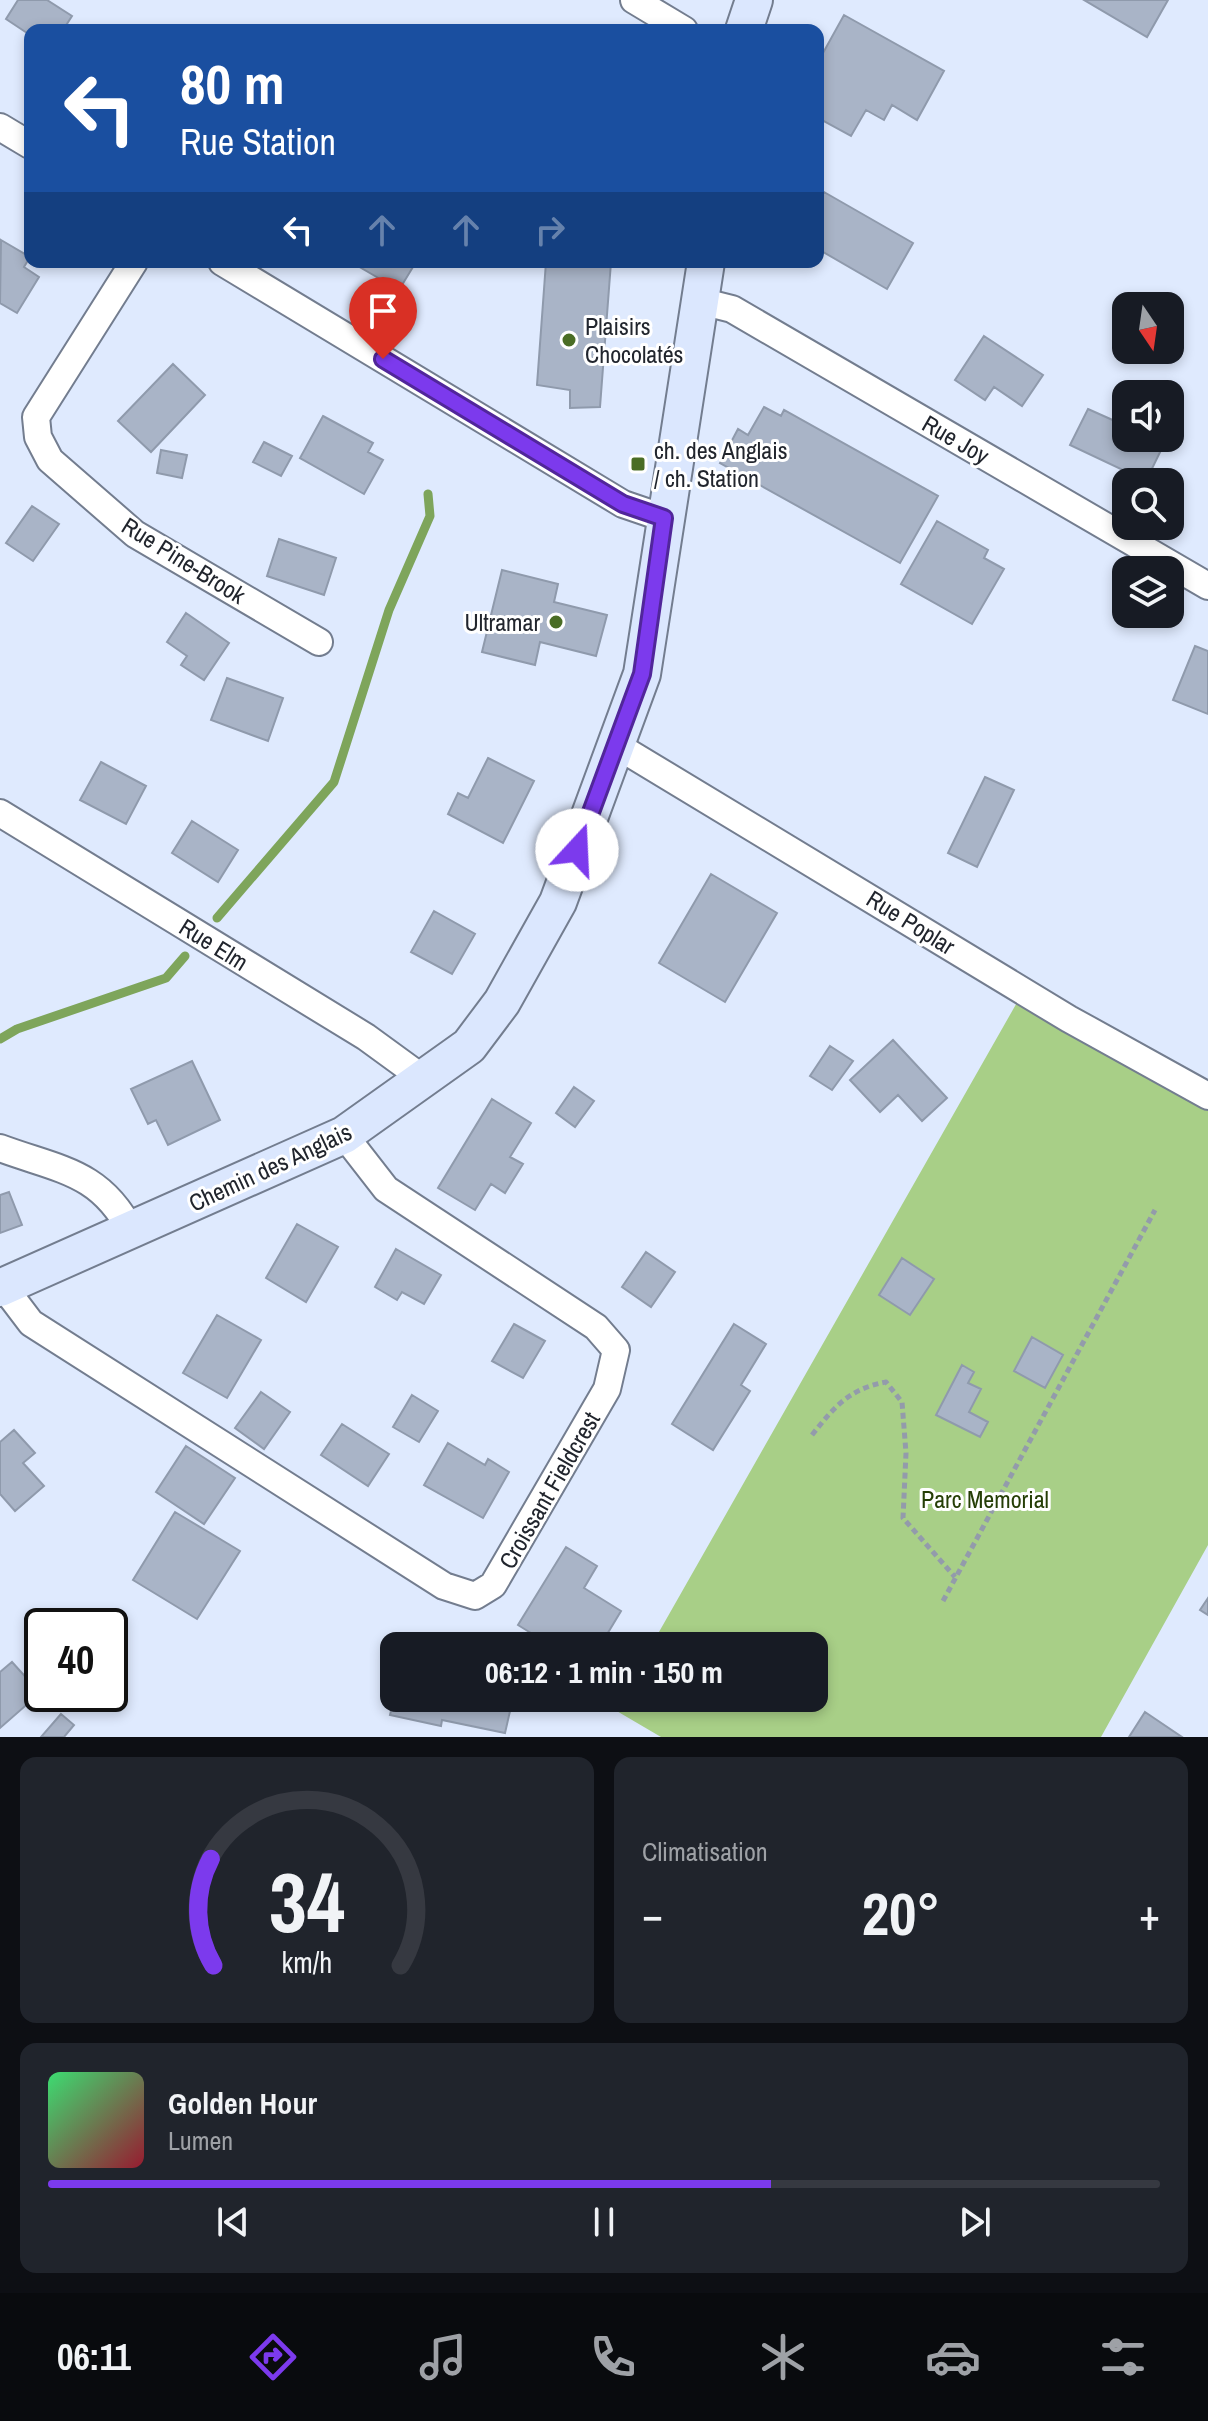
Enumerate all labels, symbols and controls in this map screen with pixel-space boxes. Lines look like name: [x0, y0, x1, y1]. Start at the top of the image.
text: 80 m: [180, 46, 285, 121]
icon: left: [48, 56, 152, 160]
text: Rue Station: [180, 118, 336, 166]
icon: left: [276, 208, 320, 252]
icon: ahead: [360, 208, 404, 252]
icon: ahead: [444, 208, 488, 252]
icon: right: [528, 208, 572, 252]
pin: [349, 277, 417, 359]
icon: arrive: [361, 289, 405, 333]
north arrow: [1112, 292, 1184, 364]
map controls: [1112, 292, 1184, 628]
place label: Plaisirs Chocolatés: [585, 310, 683, 370]
marker: Plaisirs Chocolatés: [560, 331, 578, 349]
button: sound: [1112, 380, 1184, 452]
street label: Rue Joy: [917, 407, 995, 471]
place label: ch. des Anglais / ch. Station: [654, 434, 788, 494]
marker: ch. des Anglais / ch. Station: [629, 455, 647, 473]
button: search: [1112, 468, 1184, 540]
street label: Rue Pine-Brook: [116, 509, 252, 611]
button: layers: [1112, 556, 1184, 628]
place label: Ultramar: [465, 606, 540, 638]
marker: Ultramar: [547, 613, 565, 631]
position arrow: [535, 808, 619, 892]
street label: Rue Poplar: [861, 882, 962, 962]
street label: Rue Elm: [174, 910, 254, 978]
street label: Chemin des Anglais: [183, 1115, 357, 1219]
street label: Croissant Fieldcrest: [491, 1405, 607, 1574]
park label: Parc Memorial: [921, 1483, 1049, 1515]
speed limit sign: 40: [24, 1608, 128, 1712]
text: 06:12 · 1 min · 150 m: [485, 1652, 723, 1692]
text: Climatisation: [642, 1834, 768, 1869]
text: 34: [269, 1846, 345, 1958]
text: 20°: [862, 1873, 940, 1954]
text: −: [642, 1884, 663, 1944]
text: +: [1139, 1884, 1160, 1944]
text: km/h: [282, 1943, 332, 1982]
text: Golden Hour: [168, 2083, 317, 2123]
text: Lumen: [168, 2123, 233, 2158]
icon: previous: [211, 2200, 255, 2244]
icon: pause: [582, 2200, 626, 2244]
icon: next: [953, 2200, 997, 2244]
icon: directions: [245, 2329, 301, 2385]
icon: music: [415, 2329, 471, 2385]
icon: phone: [585, 2329, 641, 2385]
icon: climate: [755, 2329, 811, 2385]
icon: car: [925, 2329, 981, 2385]
icon: filters: [1095, 2329, 1151, 2385]
text: 06:11: [57, 2333, 131, 2381]

